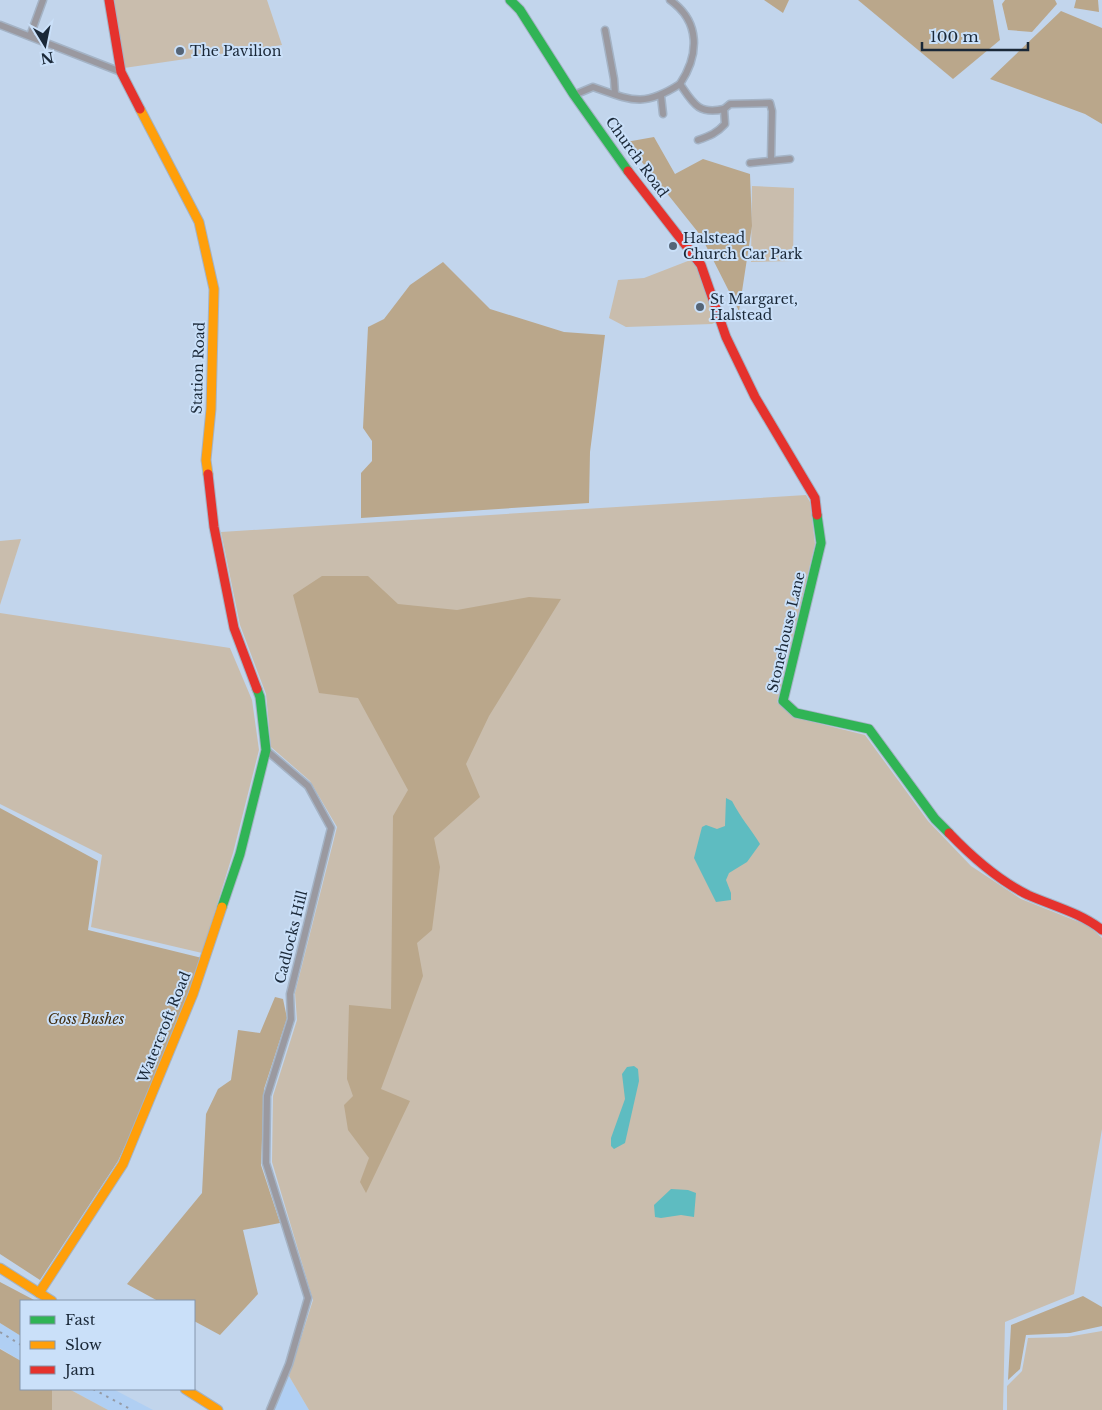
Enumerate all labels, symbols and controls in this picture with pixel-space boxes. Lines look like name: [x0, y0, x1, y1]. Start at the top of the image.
north arrow: [20, 20, 70, 70]
scale bar: [922, 20, 1028, 52]
text: 100 m: [930, 27, 979, 46]
place label: The Pavilion: [190, 42, 282, 60]
marker: The Pavilion: [174, 45, 186, 57]
text: N: [39, 48, 55, 68]
street label: Church Road: [602, 113, 673, 201]
place label: Halstead Church Car Park: [683, 229, 803, 263]
marker: Halstead Church Car Park: [667, 240, 679, 252]
place label: St Margaret, Halstead: [710, 290, 798, 324]
marker: St Margaret, Halstead: [694, 301, 706, 313]
street label: Station Road: [187, 321, 209, 414]
street label: Stonehouse Lane: [763, 570, 809, 694]
street label: Cadlocks Hill: [271, 888, 311, 985]
street label: Watercroft Road: [133, 968, 195, 1086]
park label: Goss Bushes: [48, 1010, 124, 1028]
legend: [20, 1300, 195, 1390]
text: Fast: [65, 1310, 96, 1329]
text: Slow: [65, 1335, 102, 1354]
text: Jam: [63, 1360, 95, 1379]

